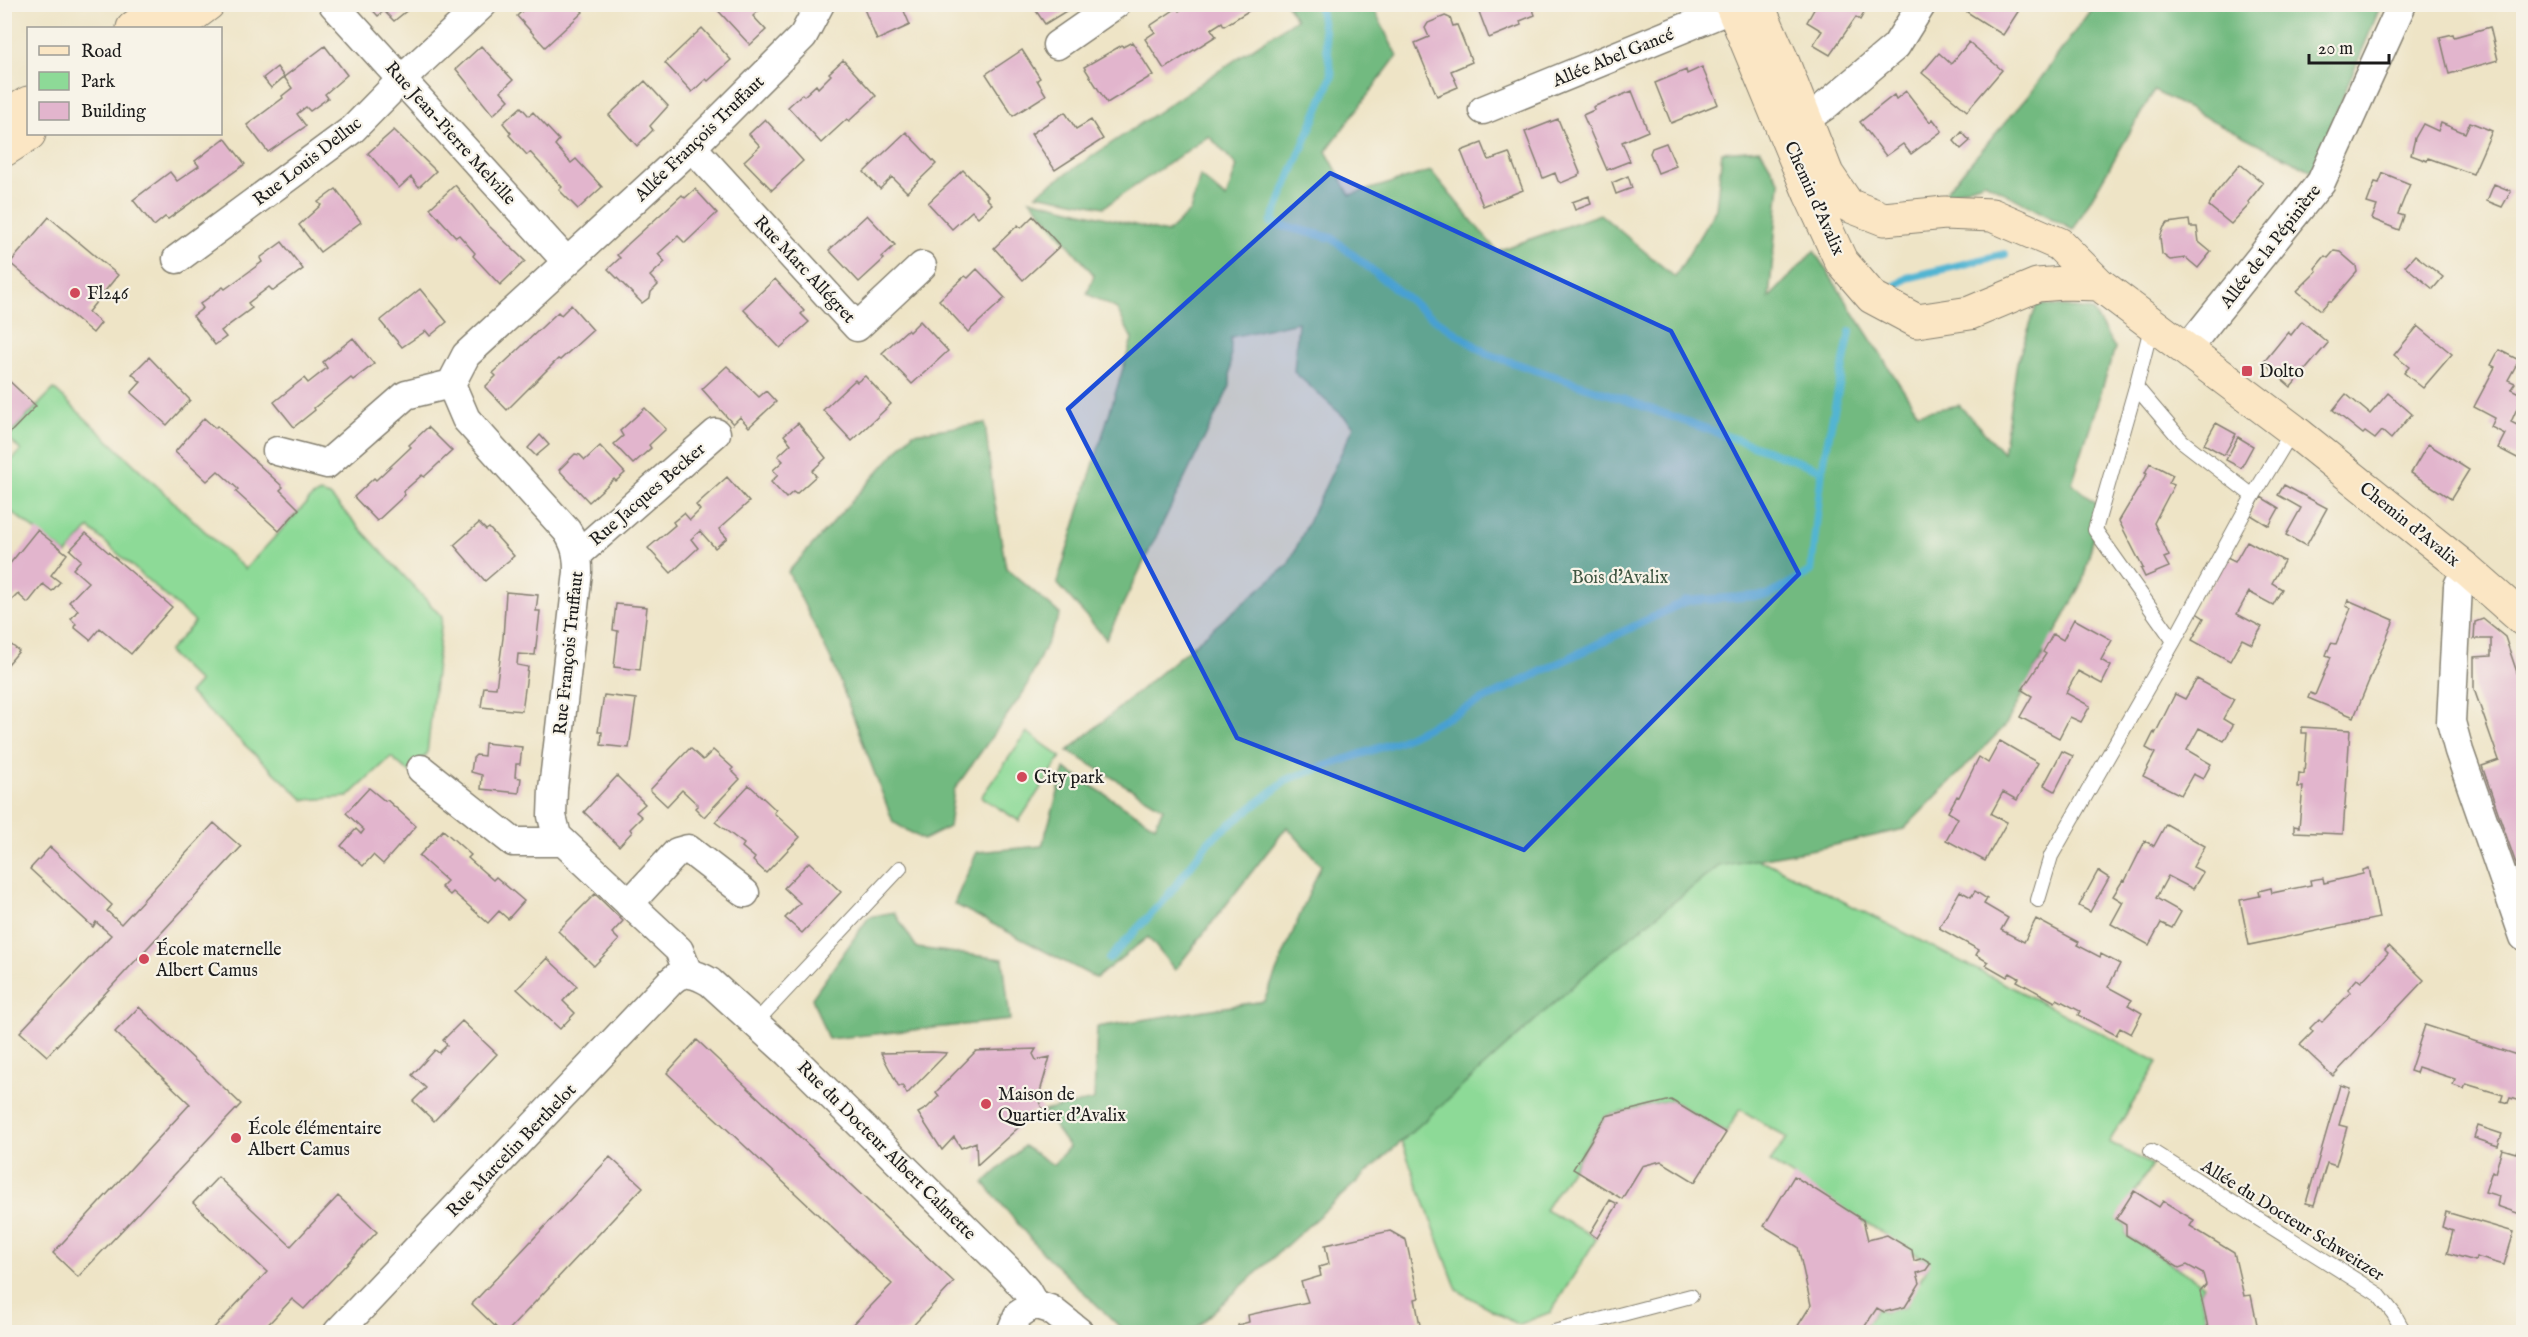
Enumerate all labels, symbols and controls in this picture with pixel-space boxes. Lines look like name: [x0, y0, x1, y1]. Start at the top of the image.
street label: Allée Abel Gancé: [1549, 24, 1678, 94]
legend: [27, 27, 222, 135]
scale bar: [2309, 27, 2388, 65]
text: 20 m: [2318, 38, 2353, 61]
text: Road: [81, 41, 122, 64]
street label: Rue Jean-Pierre Melville: [379, 57, 520, 211]
text: Park: [81, 71, 116, 94]
street label: Allée François Truffaut: [630, 71, 770, 208]
text: Building: [81, 101, 146, 124]
street label: Rue Louis Delluc: [249, 112, 367, 212]
street label: Chemin d'Avalix: [1778, 138, 1849, 260]
street label: Allée de la Pépinière: [2215, 180, 2327, 314]
street label: Rue Marc Allégret: [748, 211, 860, 329]
place label: Fl246: [87, 283, 129, 306]
marker: Fl246: [68, 286, 82, 300]
place label: Dolto: [2259, 361, 2304, 384]
marker: Dolto: [2240, 364, 2254, 378]
street label: Rue Jacques Becker: [585, 438, 711, 552]
street label: Chemin d'Avalix: [2354, 478, 2464, 573]
park label: Bois d'Avalix: [1572, 567, 1668, 590]
street label: Rue François Truffaut: [549, 570, 590, 736]
place label: City park: [1034, 767, 1105, 790]
marker: City park: [1015, 770, 1029, 784]
place label: École maternelle Albert Camus: [155, 937, 281, 983]
marker: École maternelle Albert Camus: [137, 952, 151, 966]
street label: Rue du Docteur Albert Calmette: [791, 1057, 980, 1246]
street label: Rue Marcelin Berthelot: [442, 1079, 582, 1223]
place label: Maison de Quartier d'Avalix: [998, 1084, 1126, 1128]
marker: Maison de Quartier d'Avalix: [979, 1097, 993, 1111]
place label: École élémentaire Albert Camus: [247, 1116, 382, 1162]
marker: École élémentaire Albert Camus: [229, 1131, 243, 1145]
street label: Allée du Docteur Schweitzer: [2195, 1155, 2388, 1287]

